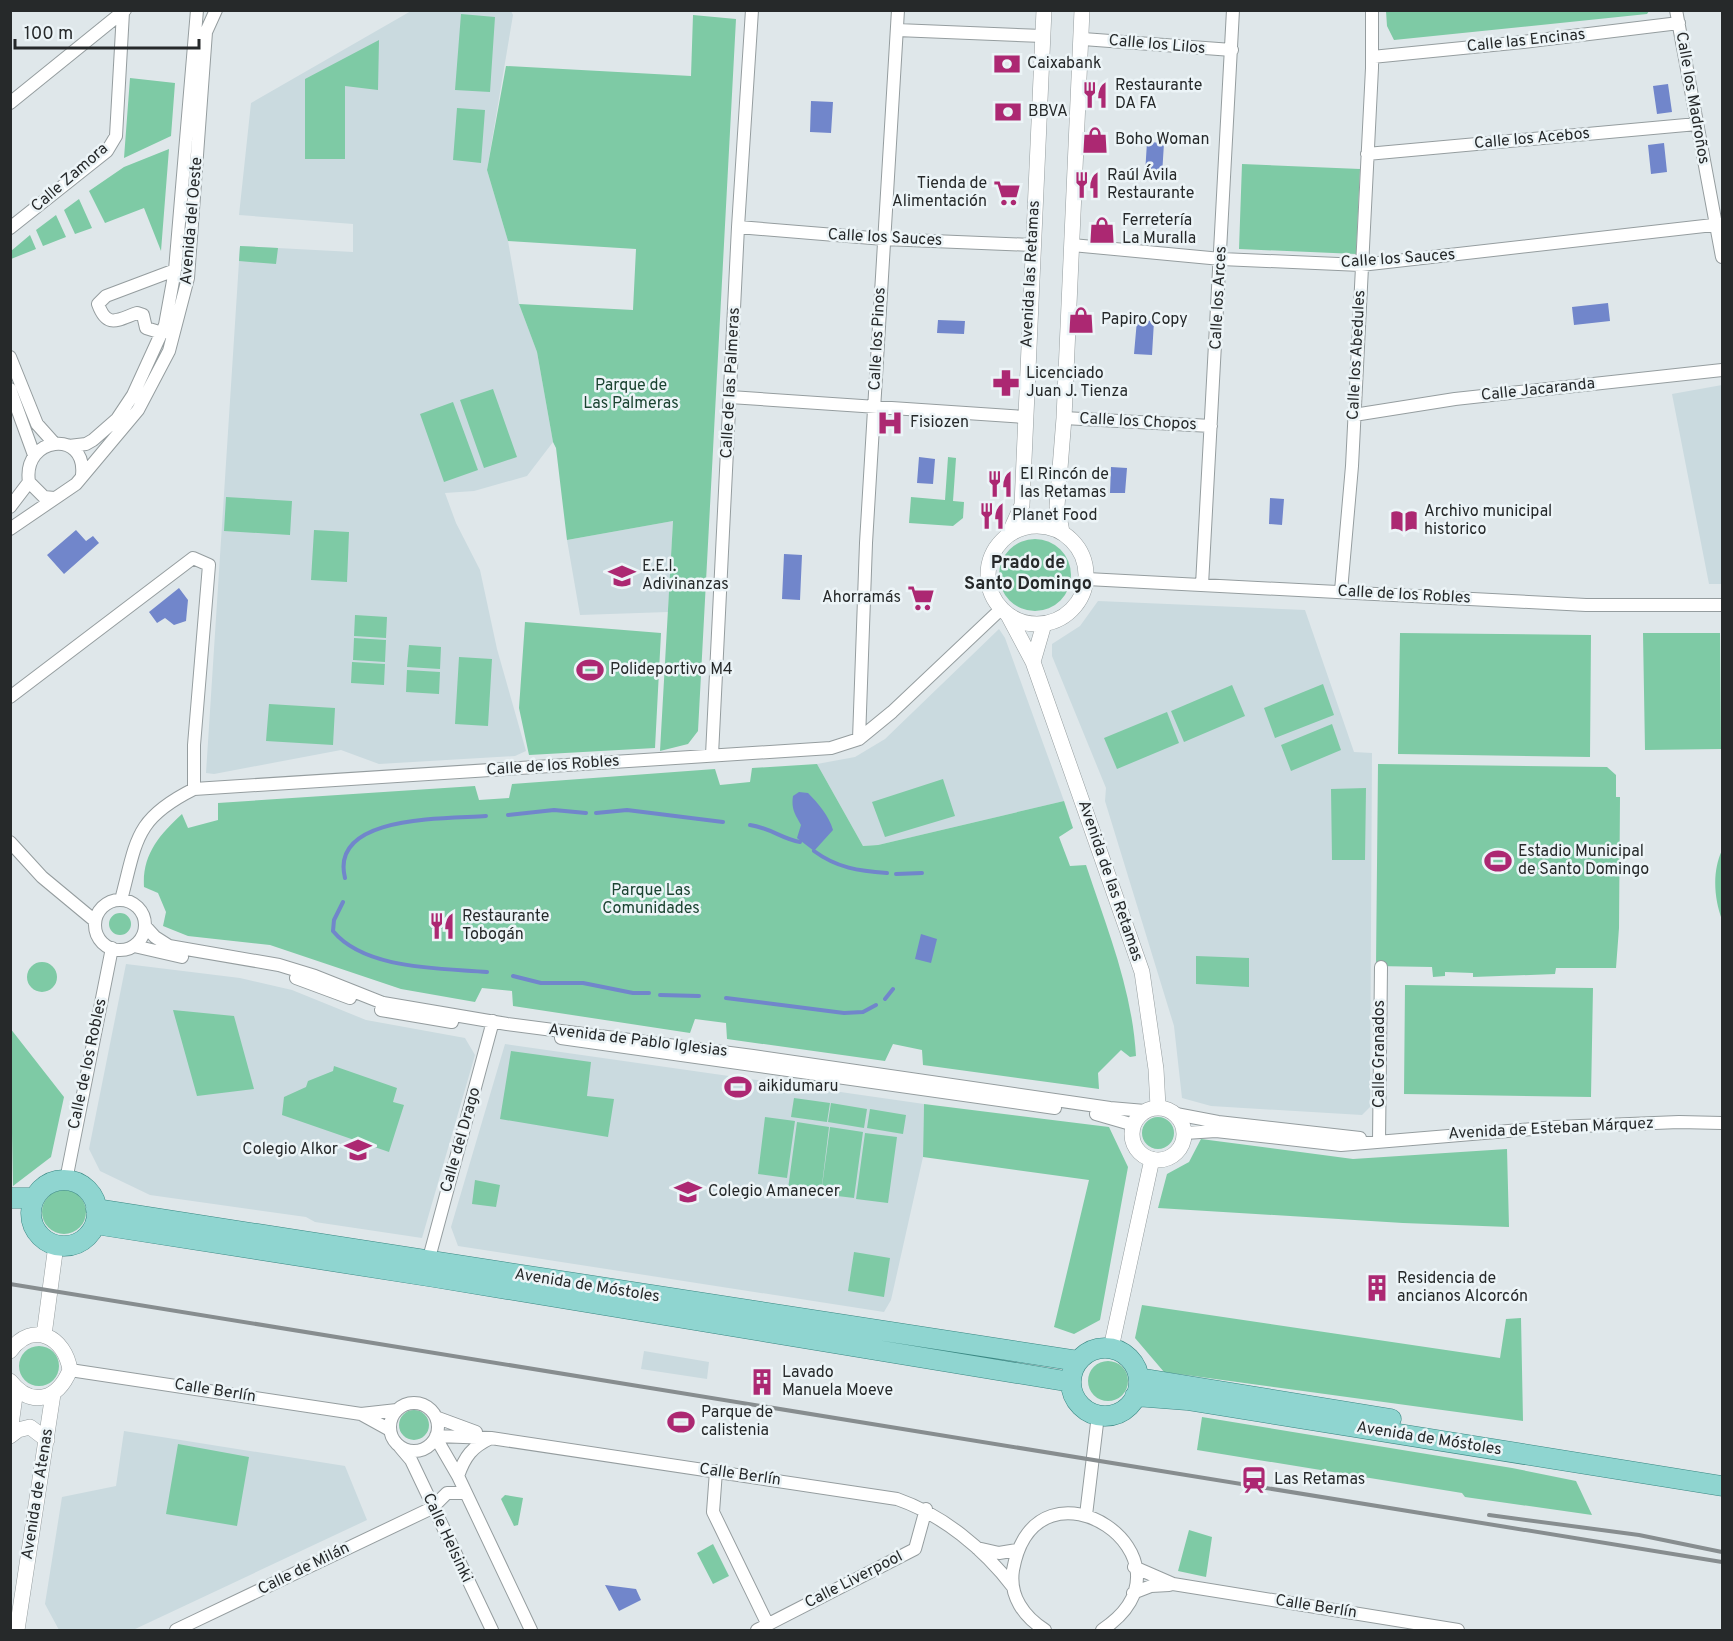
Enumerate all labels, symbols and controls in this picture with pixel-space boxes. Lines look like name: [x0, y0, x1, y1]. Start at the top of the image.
scale bar: [15, 12, 200, 50]
text: 100 m: [24, 23, 73, 46]
street label: Calle las Encinas: [1466, 25, 1586, 57]
street label: Calle los Madroños: [1671, 30, 1713, 166]
street label: Calle los Lilos: [1108, 31, 1206, 59]
bank icon: Caixabank: [992, 49, 1022, 79]
place label: Caixabank: [1027, 54, 1101, 74]
place label: Restaurante DA FA: [1115, 76, 1202, 114]
restaurant icon: Restaurante DA FA: [1080, 80, 1110, 110]
bank icon: BBVA: [993, 97, 1023, 127]
place label: BBVA: [1028, 102, 1068, 122]
street label: Calle los Acebos: [1473, 124, 1591, 154]
shop icon: Boho Woman: [1080, 125, 1110, 155]
place label: Boho Woman: [1115, 130, 1209, 150]
street label: Calle Zamora: [27, 139, 113, 217]
street label: Avenida del Oeste: [176, 156, 208, 286]
place label: Raúl Ávila Restaurante: [1107, 164, 1194, 204]
restaurant icon: Raúl Ávila Restaurante: [1072, 170, 1102, 200]
place label: Tienda de Alimentación: [892, 174, 987, 212]
supermarket icon: Tienda de Alimentación: [992, 178, 1022, 208]
street label: Avenida las Retamas: [1017, 200, 1045, 348]
place label: Ferretería La Muralla: [1122, 211, 1196, 249]
shop icon: Ferretería La Muralla: [1087, 215, 1117, 245]
street label: Calle los Sauces: [827, 225, 943, 251]
street label: Calle los Sauces: [1340, 245, 1456, 273]
street label: Calle los Arces: [1206, 246, 1232, 350]
street label: Calle los Pinos: [865, 287, 891, 391]
street label: Calle los Abedules: [1344, 289, 1370, 421]
shop icon: Papiro Copy: [1066, 305, 1096, 335]
street label: Calle de las Palmeras: [717, 307, 745, 459]
place label: Papiro Copy: [1101, 310, 1188, 330]
place label: Licenciado Juan J. Tienza: [1026, 364, 1128, 402]
pharmacy icon: Licenciado Juan J. Tienza: [991, 368, 1021, 398]
street label: Calle Jacaranda: [1480, 374, 1596, 406]
park label: Parque de Las Palmeras: [583, 376, 679, 414]
hospital icon: Fisiozen: [875, 408, 905, 438]
street label: Calle los Chopos: [1079, 409, 1197, 435]
place label: Fisiozen: [910, 413, 969, 433]
place label: El Rincón de las Retamas: [1020, 465, 1109, 503]
restaurant icon: El Rincón de las Retamas: [985, 469, 1015, 499]
restaurant icon: Planet Food: [977, 501, 1007, 531]
place label: Archivo municipal historico: [1424, 502, 1552, 540]
place label: Planet Food: [1012, 506, 1097, 526]
library icon: Archivo municipal historico: [1389, 506, 1419, 536]
district label: Prado de Santo Domingo: [964, 552, 1092, 596]
place label: E.E.I. Adivinanzas: [642, 557, 729, 595]
school or university icon: E.E.I. Adivinanzas: [607, 561, 637, 591]
street label: Calle de los Robles: [1337, 582, 1471, 608]
supermarket icon: Ahorramás: [906, 583, 936, 613]
place label: Ahorramás: [822, 588, 901, 608]
sports icon: Polideportivo M4: [575, 655, 605, 685]
place label: Polideportivo M4: [610, 660, 733, 680]
street label: Calle de los Robles: [486, 751, 620, 781]
street label: Avenida de las Retamas: [1073, 798, 1147, 964]
place label: Estadio Municipal de Santo Domingo: [1518, 842, 1649, 880]
sports icon: Estadio Municipal de Santo Domingo: [1483, 846, 1513, 876]
park label: Parque Las Comunidades: [602, 881, 700, 919]
place label: Restaurante Tobogán: [462, 907, 549, 945]
restaurant icon: Restaurante Tobogán: [427, 911, 457, 941]
street label: Calle de los Robles: [64, 997, 112, 1131]
street label: Calle Granados: [1370, 1000, 1390, 1108]
street label: Avenida de Pablo Iglesias: [547, 1020, 729, 1062]
sports icon: aikidumaru: [723, 1072, 753, 1102]
place label: aikidumaru: [758, 1077, 838, 1097]
street label: Calle del Drago: [436, 1085, 486, 1195]
street label: Avenida de Esteban Márquez: [1448, 1114, 1654, 1144]
school or university icon: Colegio Alkor: [343, 1135, 373, 1165]
place label: Colegio Alkor: [242, 1140, 338, 1160]
school or university icon: Colegio Amanecer: [673, 1177, 703, 1207]
place label: Colegio Amanecer: [708, 1182, 840, 1202]
street label: Avenida de Móstoles: [513, 1265, 661, 1307]
place label: Residencia de ancianos Alcorcón: [1397, 1269, 1528, 1307]
building icon: Residencia de ancianos Alcorcón: [1362, 1273, 1392, 1303]
place label: Lavado Manuela Moeve: [782, 1363, 893, 1401]
building icon: Lavado Manuela Moeve: [747, 1367, 777, 1397]
street label: Calle Berlín: [173, 1375, 257, 1407]
place label: Parque de calistenia: [701, 1403, 773, 1441]
sports icon: Parque de calistenia: [666, 1407, 696, 1437]
street label: Avenida de Móstoles: [1355, 1418, 1503, 1460]
street label: Avenida de Atenas: [18, 1427, 58, 1561]
street label: Calle Berlín: [698, 1459, 782, 1491]
station icon: Las Retamas: [1239, 1465, 1269, 1495]
place label: Las Retamas: [1274, 1470, 1365, 1490]
street label: Calle Helsinki: [418, 1490, 476, 1586]
street label: Calle de Milán: [255, 1538, 353, 1600]
street label: Calle Liverpool: [802, 1547, 906, 1613]
street label: Calle Berlín: [1274, 1591, 1358, 1623]

